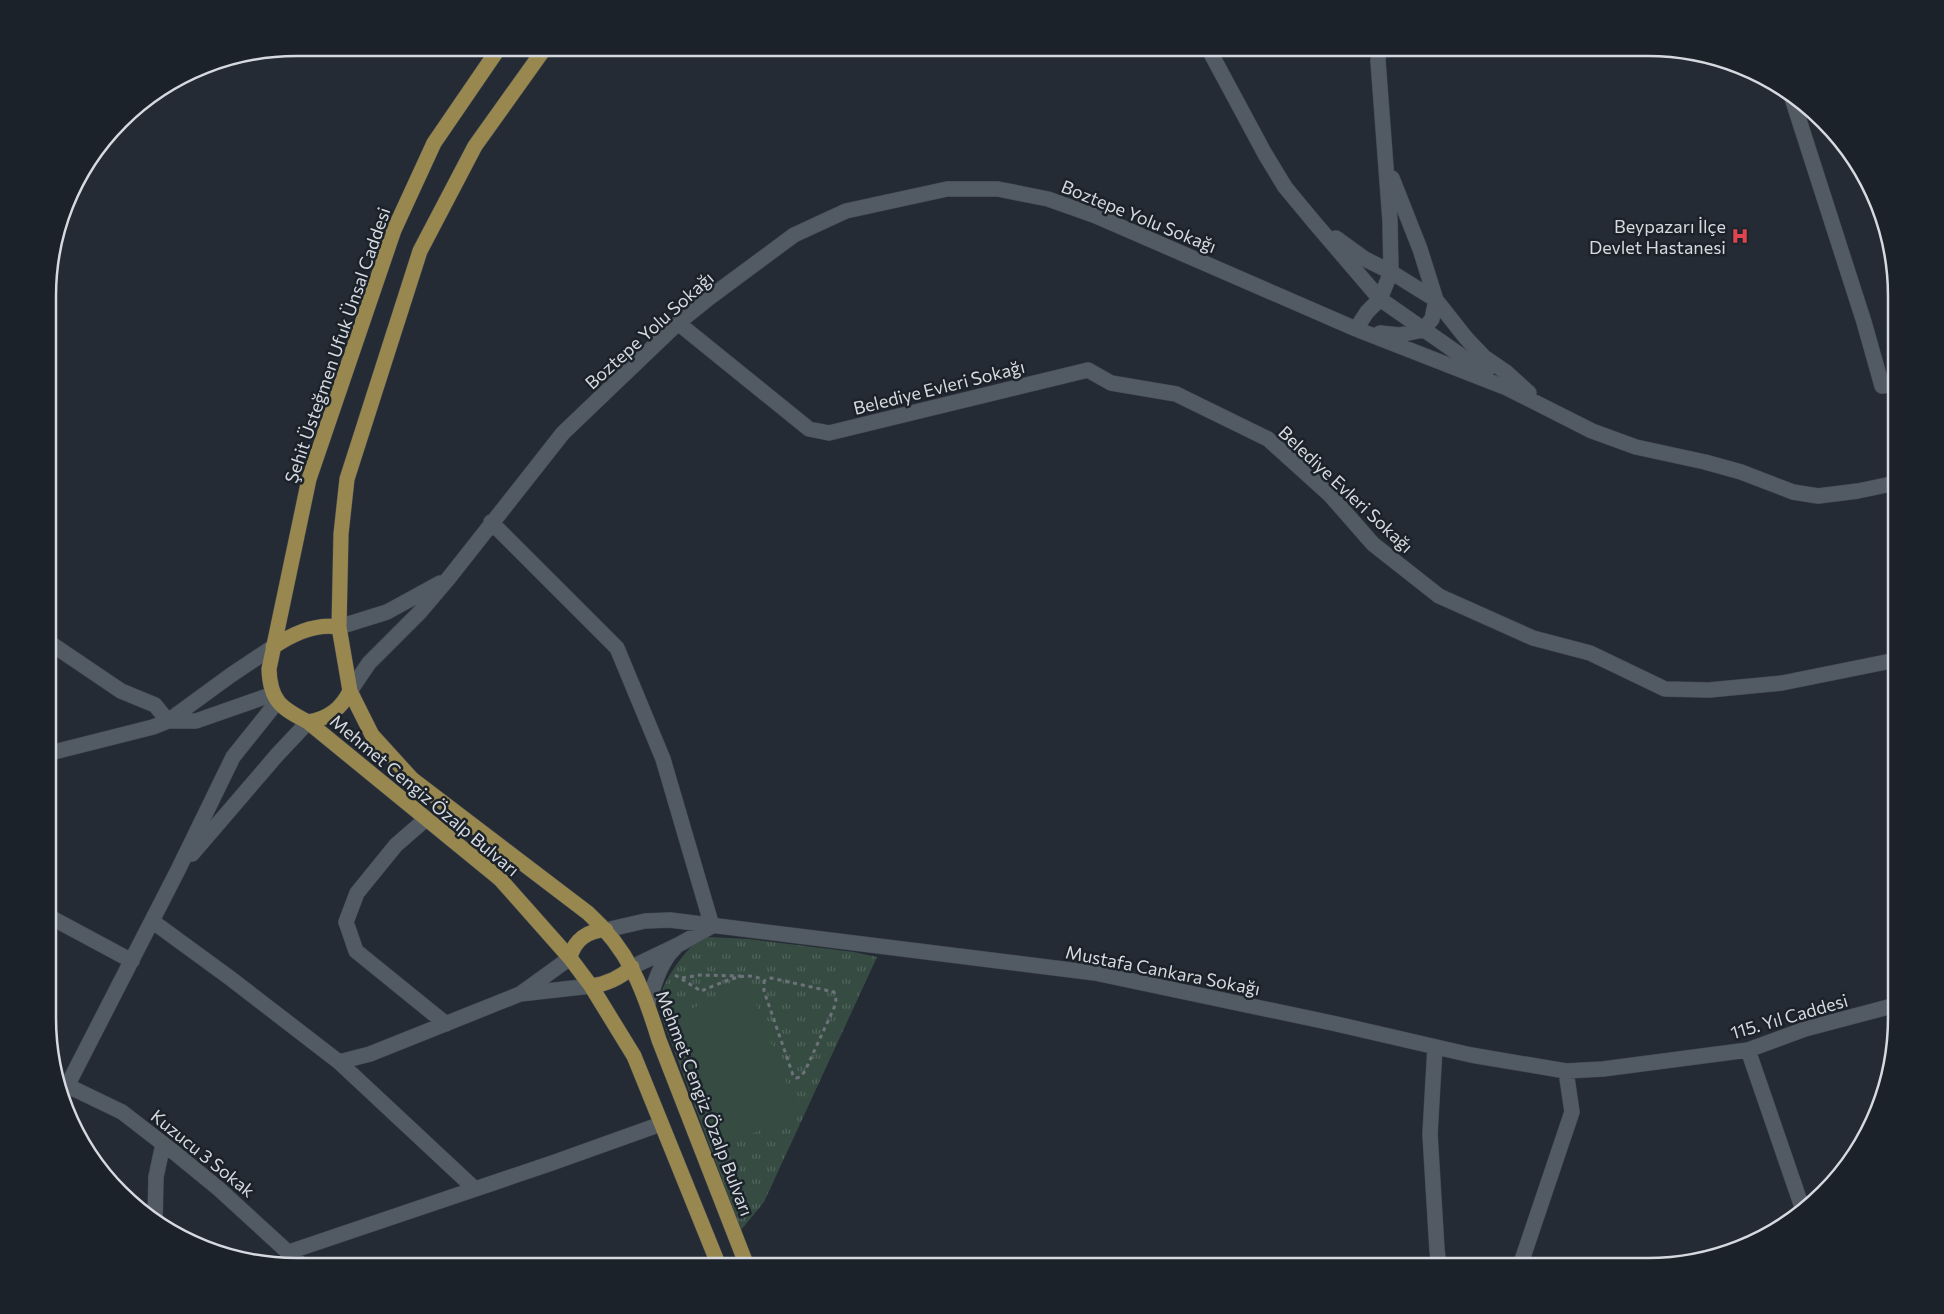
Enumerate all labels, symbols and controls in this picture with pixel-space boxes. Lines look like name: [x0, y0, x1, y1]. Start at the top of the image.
street label: Boztepe Yolu Sokağı: [1058, 175, 1220, 257]
street label: Şehit Üsteğmen Ufuk Ünsal Caddesi: [279, 204, 395, 486]
place label: Beypazarı İlçe Devlet Hastanesi: [1589, 215, 1726, 258]
hospital icon: Beypazarı İlçe Devlet Hastanesi: [1730, 226, 1750, 246]
street label: Boztepe Yolu Sokağı: [580, 266, 718, 394]
street label: Belediye Evleri Sokağı: [851, 355, 1027, 419]
street label: Belediye Evleri Sokağı: [1274, 421, 1418, 557]
street label: Mehmet Cengiz Özalp Bulvarı: [326, 709, 524, 881]
street label: Mustafa Cankara Sokağı: [1064, 940, 1262, 1000]
street label: Mehmet Cengiz Özalp Bulvarı: [652, 987, 758, 1219]
street label: 115. Yıl Caddesi: [1728, 989, 1850, 1043]
street label: Kuzucu 3 Sokak: [147, 1104, 260, 1202]

